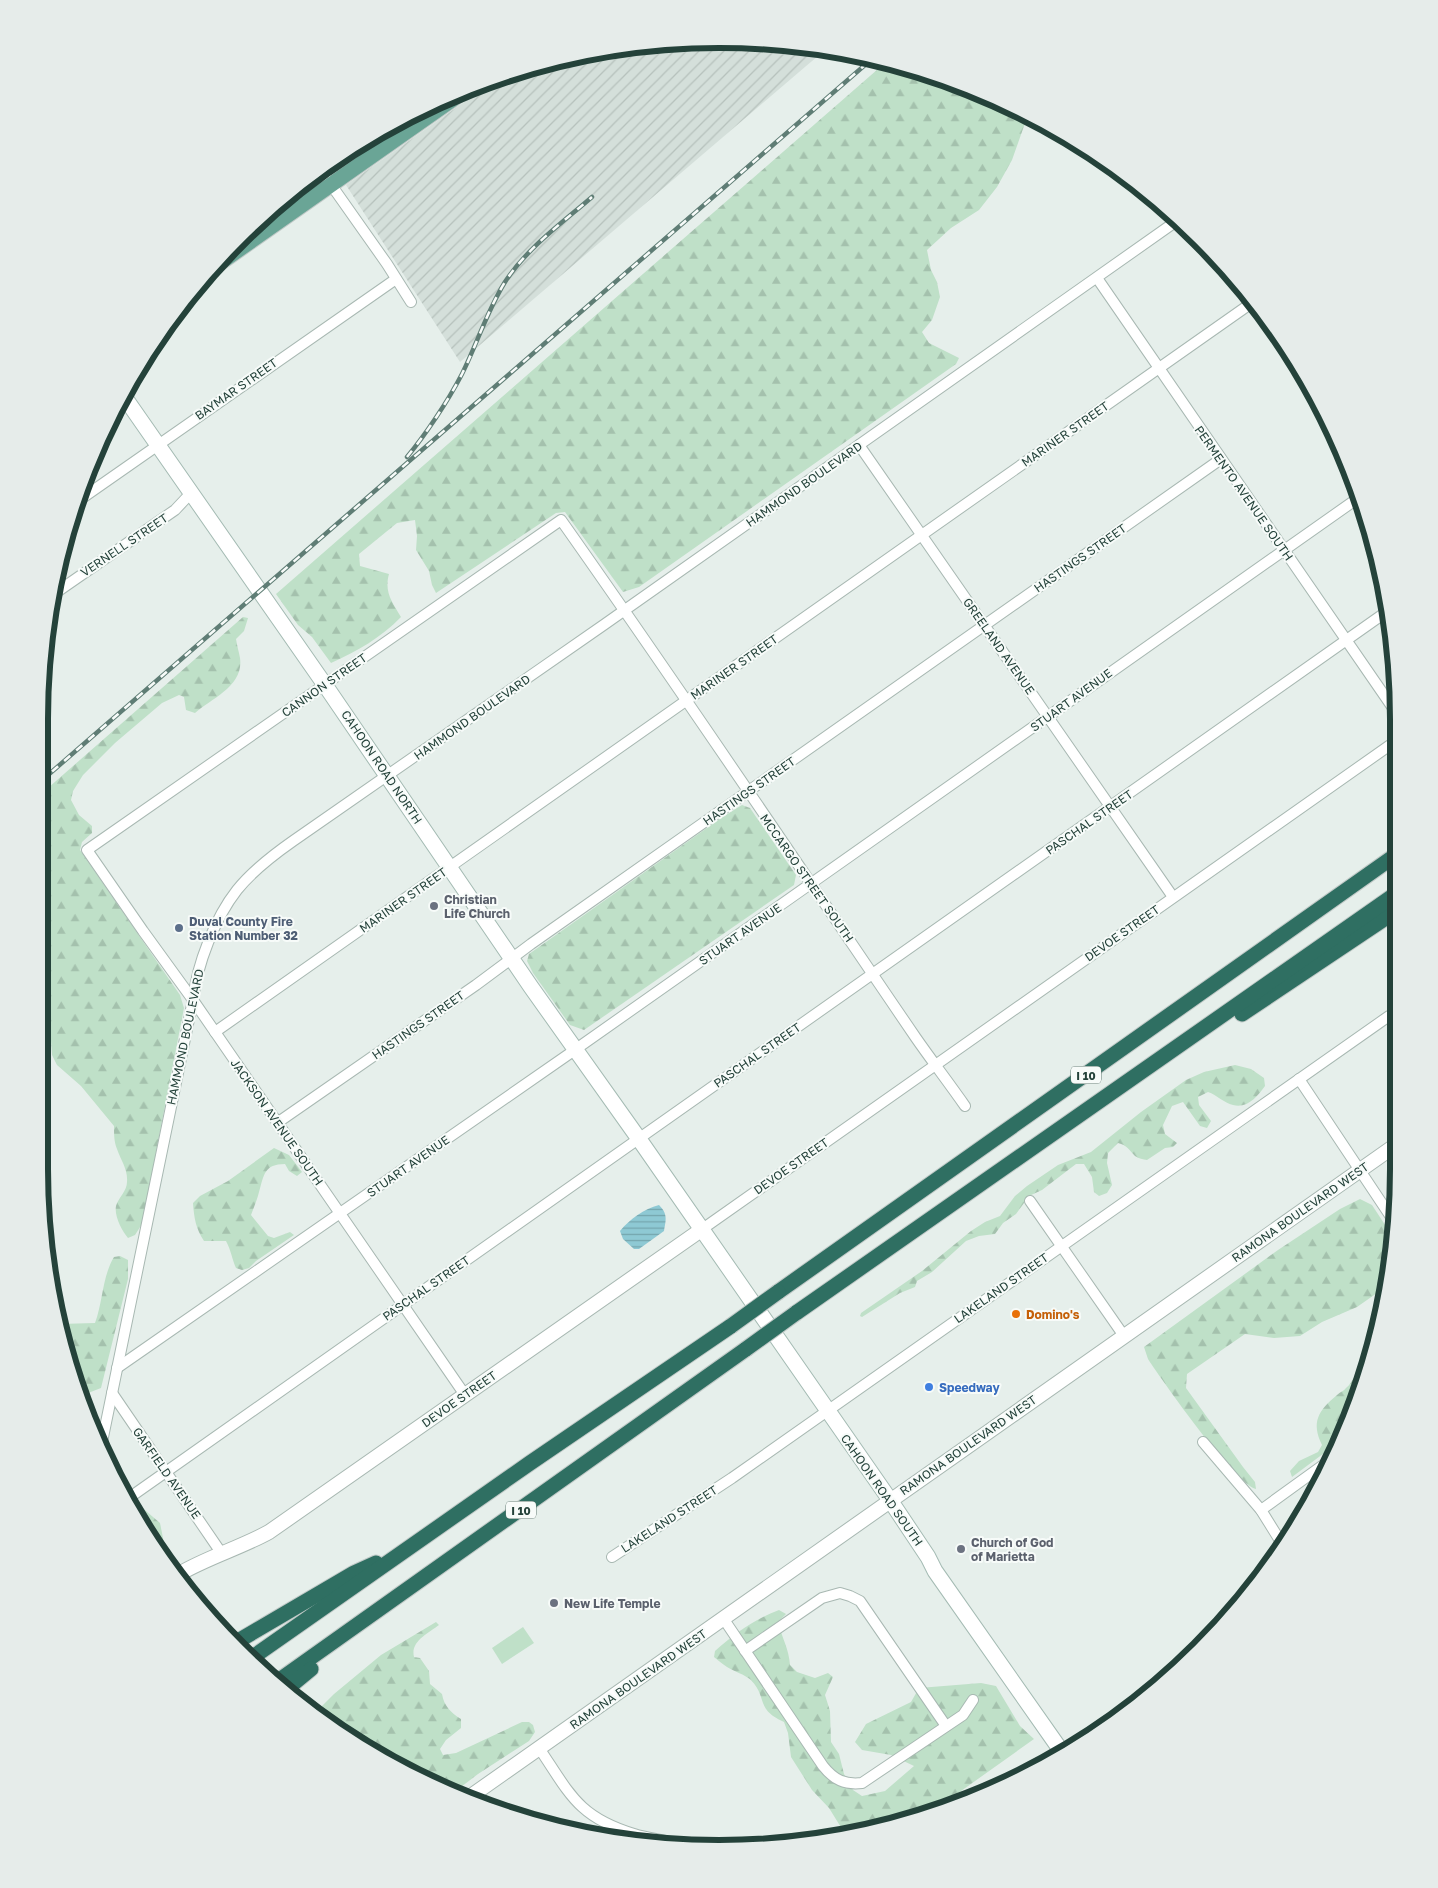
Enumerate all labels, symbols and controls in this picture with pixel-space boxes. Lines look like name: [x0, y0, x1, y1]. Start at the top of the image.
street label: BAYMAR STREET: [192, 355, 281, 423]
street label: MARINER STREET: [1018, 398, 1112, 470]
street label: PERMENTO AVENUE SOUTH: [1192, 423, 1296, 563]
street label: HAMMOND BOULEVARD: [743, 438, 865, 530]
street label: VERNELL STREET: [78, 510, 171, 580]
street label: HASTINGS STREET: [1031, 520, 1130, 596]
street label: GREELAND AVENUE: [960, 595, 1038, 697]
street label: MARINER STREET: [687, 631, 781, 703]
street label: CANNON STREET: [279, 650, 370, 720]
street label: STUART AVENUE: [1027, 665, 1115, 735]
street label: HAMMOND BOULEVARD: [411, 671, 533, 763]
street label: CAHOON ROAD NORTH: [338, 707, 426, 827]
street label: HASTINGS STREET: [700, 753, 799, 829]
street label: PASCHAL STREET: [1042, 786, 1136, 858]
street label: MCCARGO STREET SOUTH: [757, 811, 857, 945]
street label: MARINER STREET: [356, 864, 450, 936]
place label: Christian Life Church: [444, 892, 510, 921]
marker: Christian Life Church: [428, 900, 440, 912]
street label: STUART AVENUE: [696, 900, 784, 968]
street label: DEVOE STREET: [1082, 901, 1163, 964]
place label: Duval County Fire Station Number 32: [189, 914, 298, 943]
marker: Duval County Fire Station Number 32: [173, 922, 185, 934]
street label: HAMMOND BOULEVARD: [163, 968, 207, 1106]
street label: HASTINGS STREET: [369, 987, 468, 1063]
street label: PASCHAL STREET: [710, 1019, 804, 1091]
street label: JACKSON AVENUE SOUTH: [227, 1056, 327, 1188]
road number: I 10: [1071, 1066, 1101, 1084]
street label: STUART AVENUE: [364, 1132, 452, 1200]
street label: DEVOE STREET: [751, 1134, 832, 1197]
street label: RAMONA BOULEVARD WEST: [1229, 1159, 1372, 1265]
street label: LAKELAND STREET: [951, 1249, 1052, 1326]
street label: PASCHAL STREET: [379, 1252, 473, 1324]
place label: Domino's: [1026, 1307, 1080, 1322]
marker: Domino's: [1010, 1308, 1022, 1320]
street label: DEVOE STREET: [419, 1367, 500, 1430]
place label: Speedway: [939, 1380, 1000, 1395]
marker: Speedway: [923, 1381, 935, 1393]
street label: RAMONA BOULEVARD WEST: [897, 1392, 1040, 1498]
street label: GARFIELD AVENUE: [130, 1424, 204, 1522]
street label: CAHOON ROAD SOUTH: [838, 1431, 926, 1549]
street label: LAKELAND STREET: [618, 1482, 721, 1556]
road number: I 10: [506, 1502, 536, 1518]
place label: Church of God of Marietta: [971, 1535, 1054, 1564]
marker: Church of God of Marietta: [955, 1543, 967, 1555]
place label: New Life Temple: [564, 1596, 660, 1611]
marker: New Life Temple: [548, 1597, 560, 1609]
street label: RAMONA BOULEVARD WEST: [567, 1626, 710, 1732]

